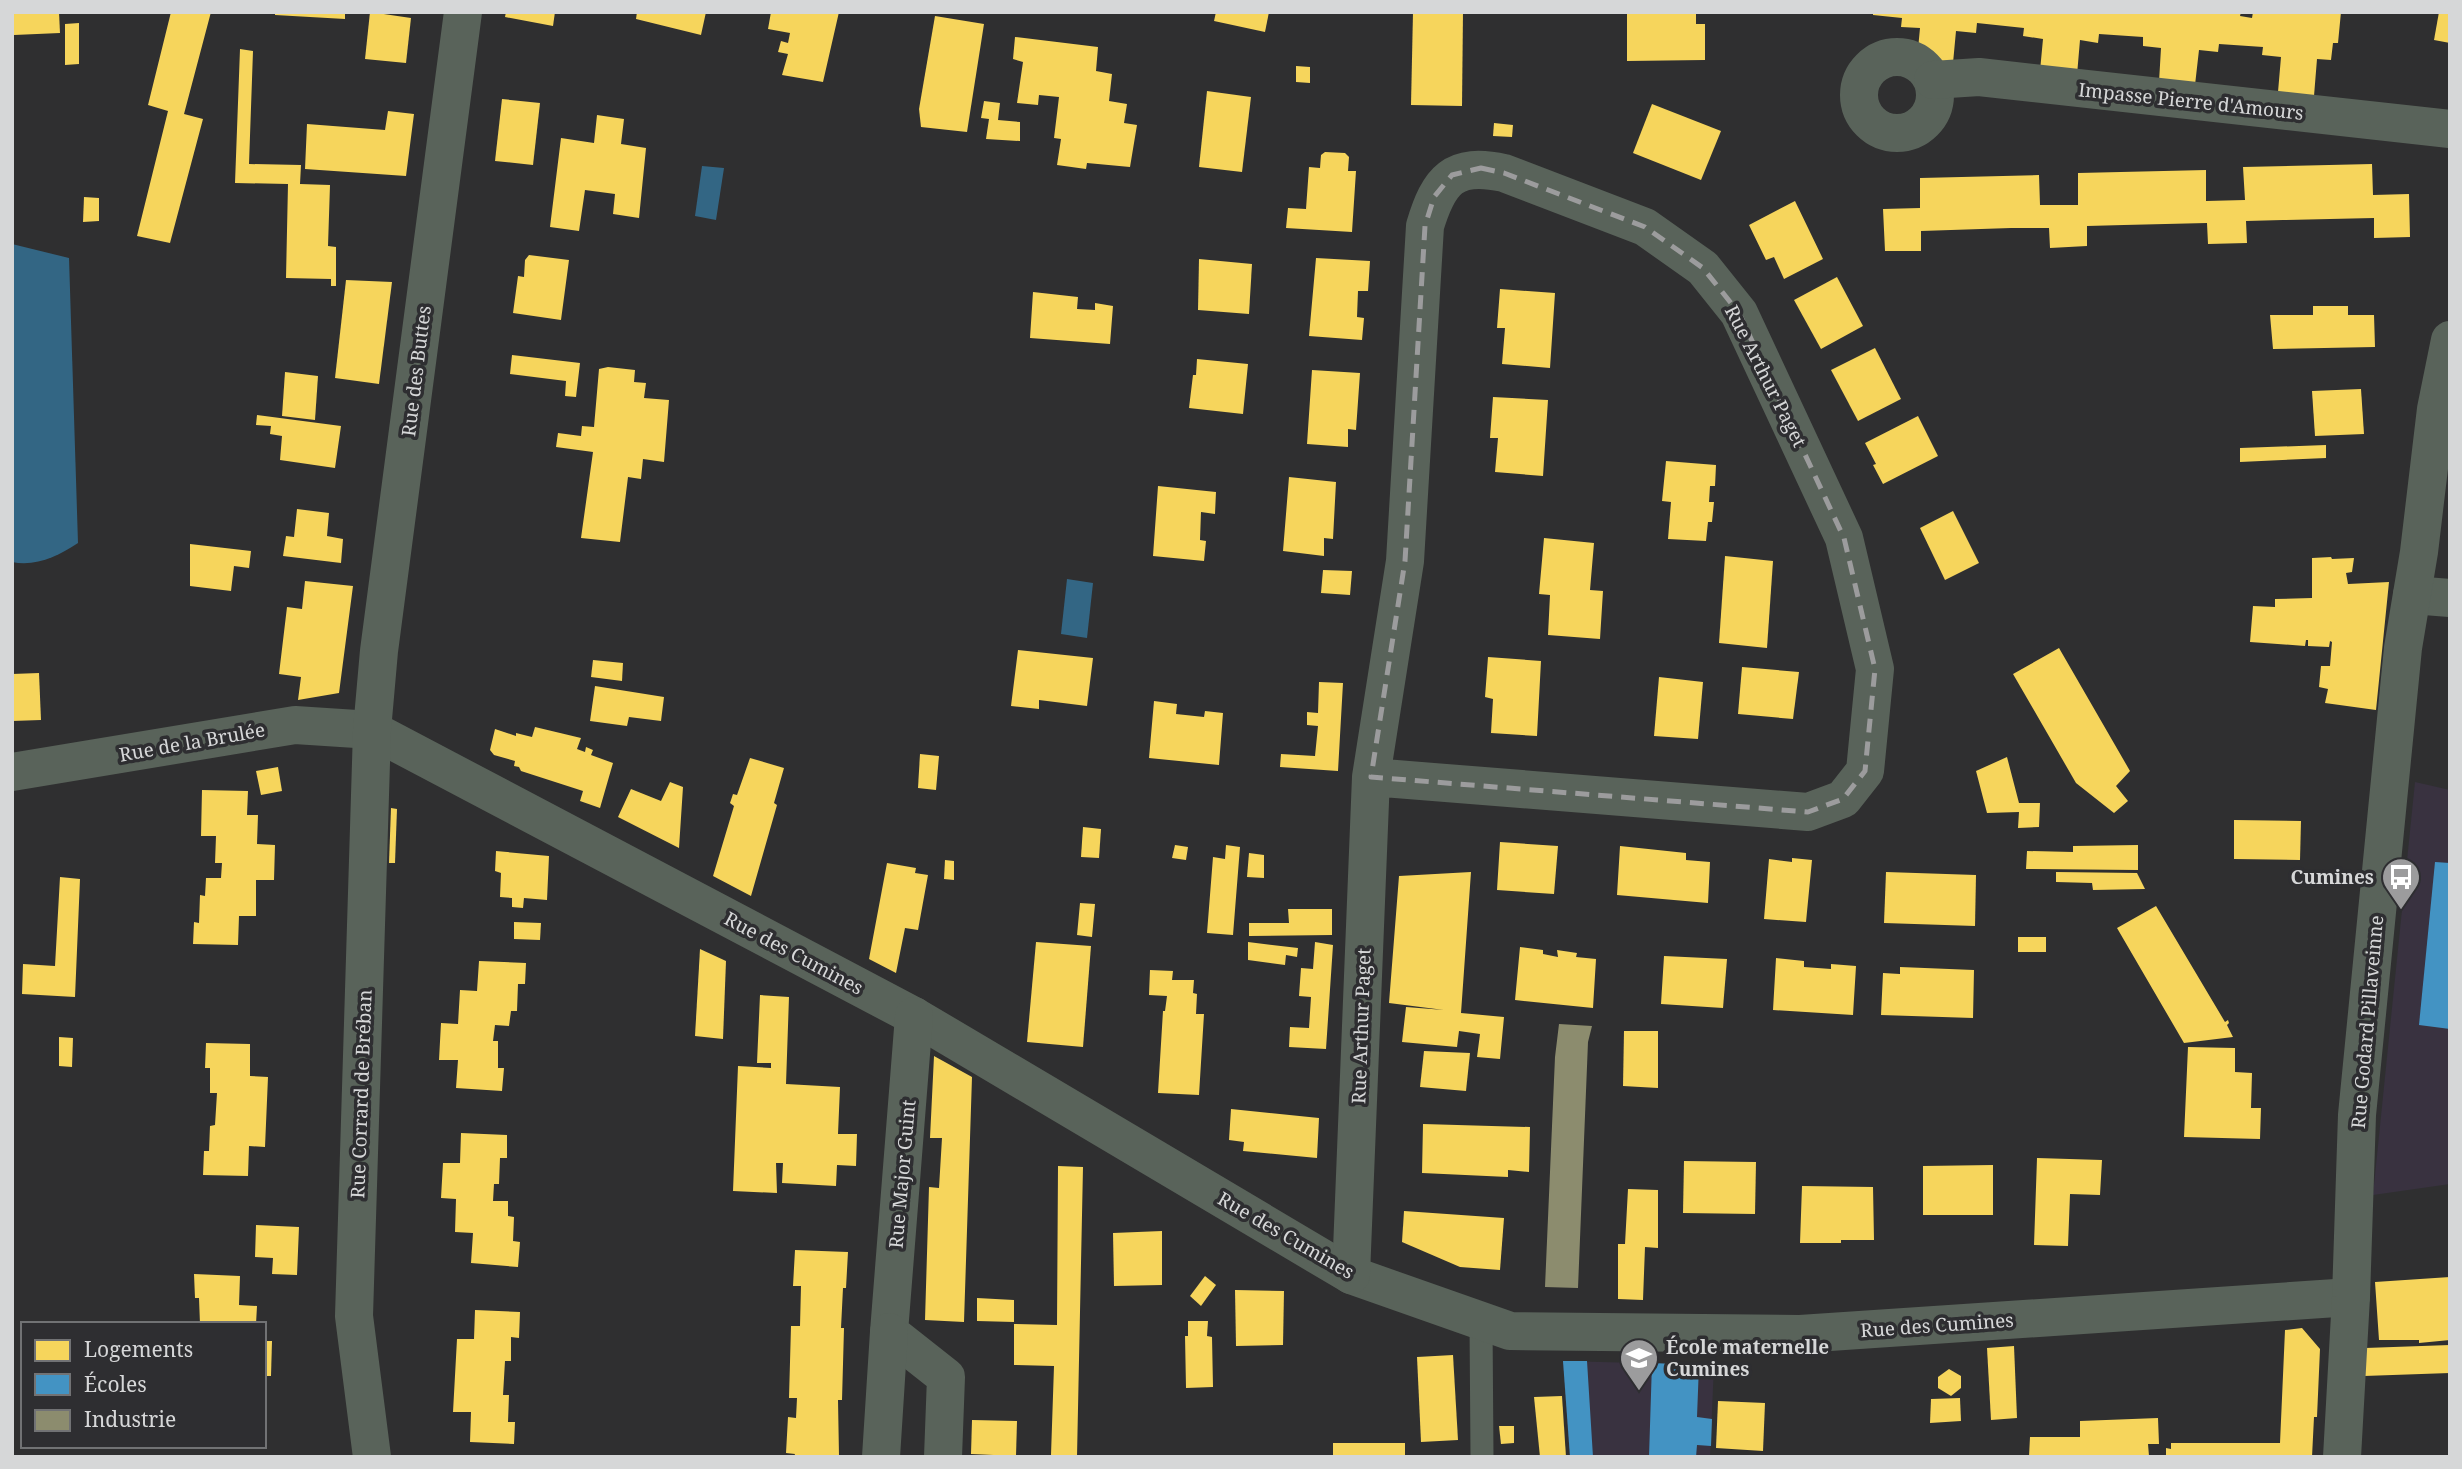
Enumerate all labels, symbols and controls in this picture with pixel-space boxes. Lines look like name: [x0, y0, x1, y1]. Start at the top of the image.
street label: Impasse Pierre d'Amours: [2077, 76, 2305, 126]
street label: Rue Arthur Paget: [1719, 301, 1813, 452]
street label: Rue des Buttes: [395, 304, 437, 438]
street label: Rue de la Brulée: [117, 716, 267, 768]
bus stop icon: Cumines: [2380, 856, 2422, 911]
place label: Cumines: [2291, 864, 2374, 890]
street label: Rue des Cumines: [720, 905, 868, 1001]
street label: Rue Godard Pillaveinne: [2345, 914, 2389, 1130]
street label: Rue Arthur Paget: [1345, 947, 1377, 1104]
street label: Rue Corrard de Bréban: [344, 989, 378, 1199]
street label: Rue Major Guint: [883, 1098, 921, 1250]
street label: Rue des Cumines: [1213, 1185, 1359, 1285]
street label: Rue des Cumines: [1859, 1307, 2015, 1343]
legend: [21, 1322, 266, 1448]
place label: École maternelle Cumines: [1666, 1334, 1829, 1382]
text: Logements: [84, 1335, 193, 1363]
school or university icon: École maternelle Cumines: [1618, 1337, 1660, 1392]
text: Écoles: [84, 1370, 147, 1398]
text: Industrie: [84, 1405, 176, 1433]

